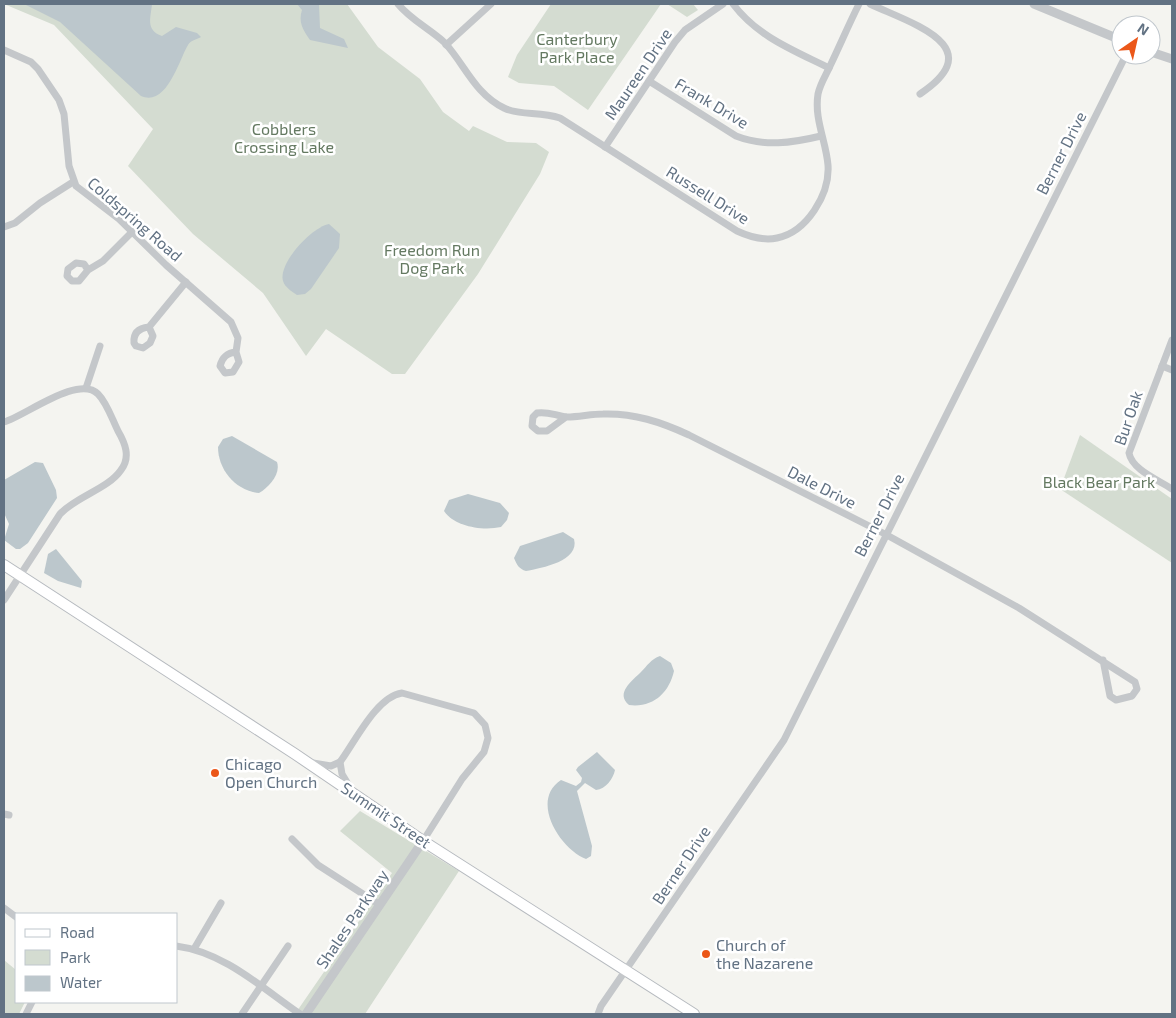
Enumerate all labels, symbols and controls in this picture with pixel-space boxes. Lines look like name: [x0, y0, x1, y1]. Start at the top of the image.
north arrow: [1111, 15, 1161, 65]
text: N: [1135, 19, 1152, 39]
street label: Maureen Drive: [600, 24, 675, 123]
park label: Canterbury Park Place: [536, 29, 618, 66]
street label: Frank Drive: [672, 73, 752, 132]
street label: Berner Drive: [1032, 108, 1090, 197]
park label: Cobblers Crossing Lake: [234, 119, 334, 156]
street label: Russell Drive: [663, 161, 753, 228]
street label: Coldspring Road: [84, 173, 186, 265]
park label: Freedom Run Dog Park: [384, 240, 480, 277]
street label: Bur Oak: [1109, 388, 1146, 448]
street label: Dale Drive: [785, 461, 860, 512]
street label: Berner Drive: [850, 470, 908, 559]
park label: Black Bear Park: [1043, 472, 1155, 491]
place label: Chicago Open Church: [225, 754, 317, 791]
marker: Chicago Open Church: [209, 767, 221, 779]
street label: Summit Street: [338, 778, 435, 852]
street label: Berner Drive: [647, 822, 714, 908]
street label: Shales Parkway: [311, 865, 392, 972]
legend: [15, 913, 178, 1003]
text: Road: [60, 923, 95, 941]
place label: Church of the Nazarene: [716, 935, 813, 972]
text: Park: [60, 948, 91, 966]
marker: Church of the Nazarene: [700, 948, 712, 960]
text: Water: [60, 973, 102, 991]

